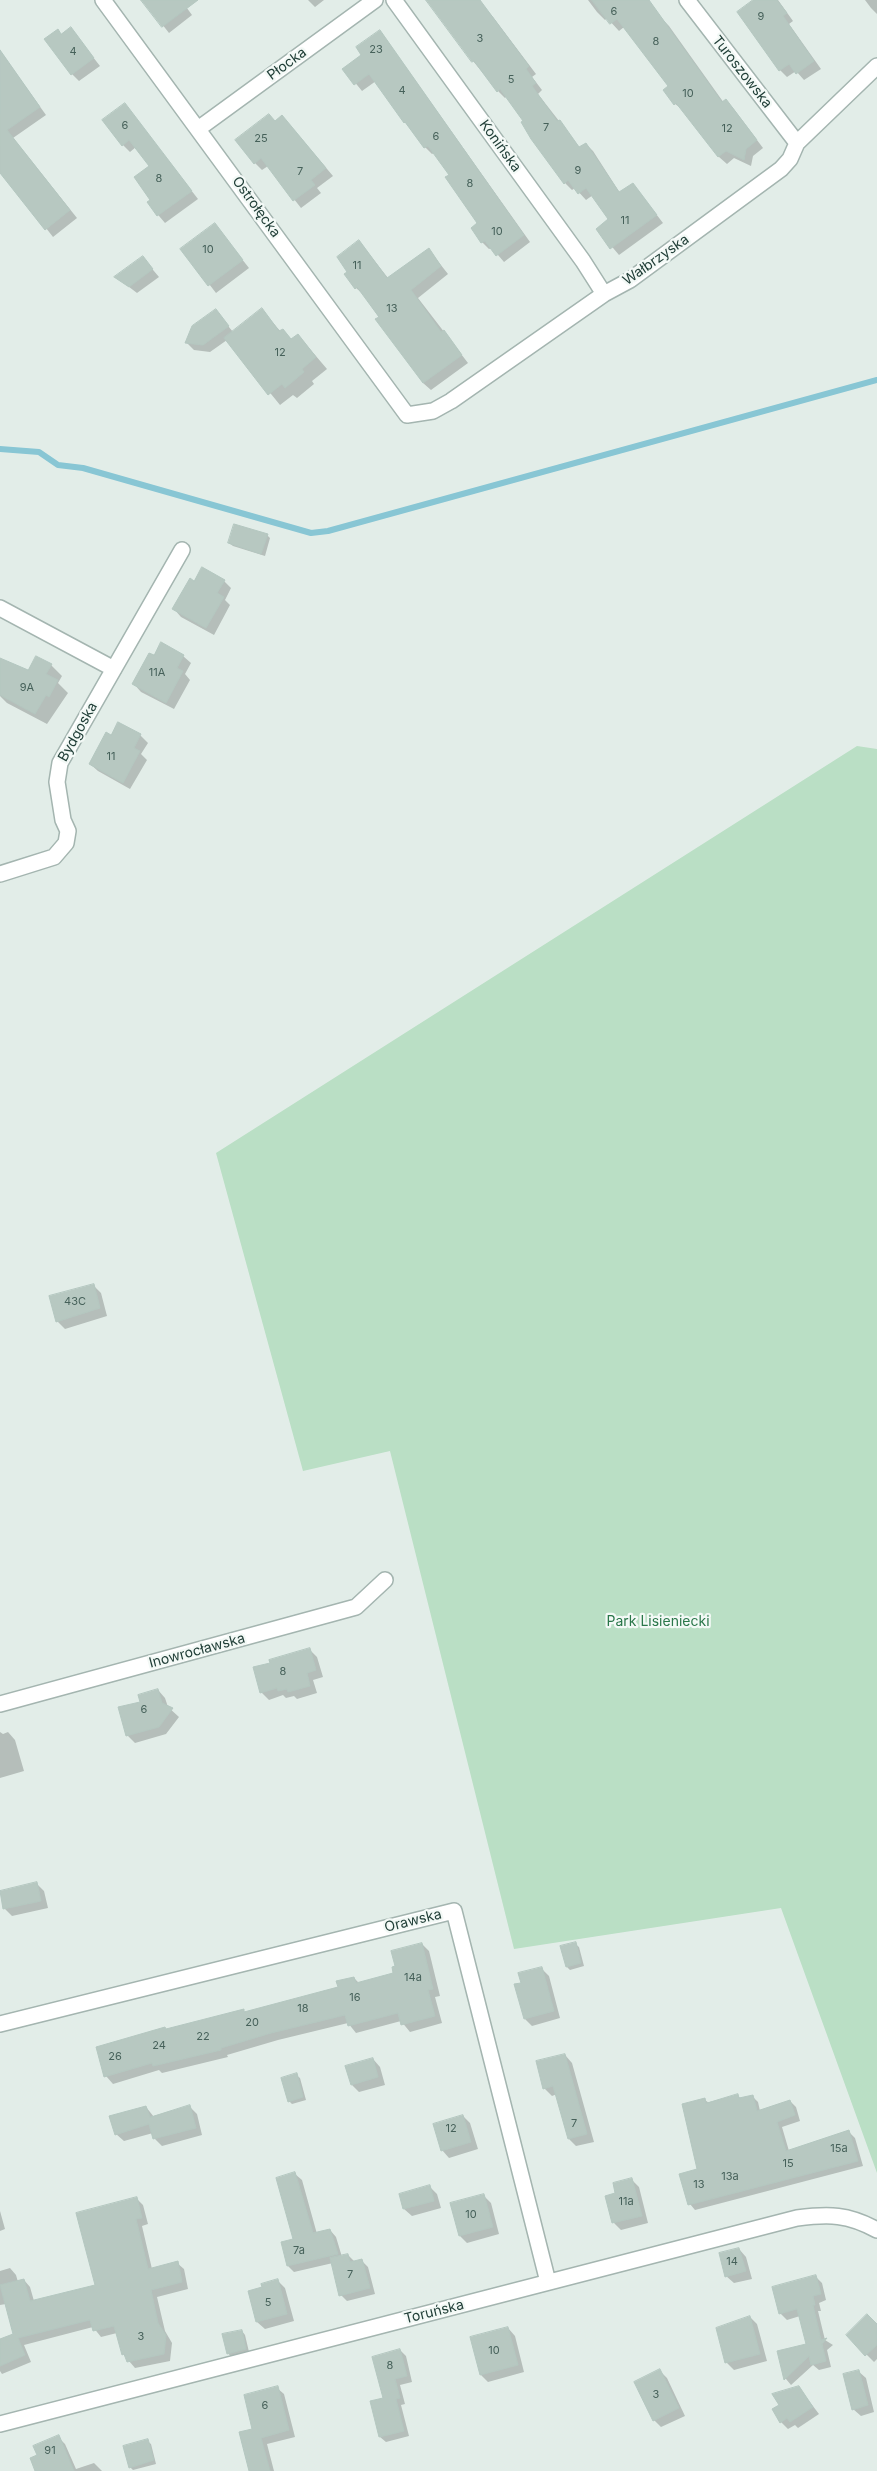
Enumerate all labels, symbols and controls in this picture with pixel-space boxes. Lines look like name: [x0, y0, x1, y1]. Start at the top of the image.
house number: 6: [611, 5, 617, 19]
house number: 9: [758, 10, 764, 24]
house number: 3: [477, 32, 483, 46]
street label: Turoszowska: [709, 32, 775, 112]
house number: 8: [653, 35, 659, 49]
house number: 23: [369, 43, 383, 57]
street label: Płocka: [264, 44, 310, 84]
house number: 4: [69, 45, 77, 59]
house number: 5: [508, 73, 514, 87]
house number: 4: [398, 84, 406, 98]
house number: 10: [682, 87, 694, 101]
street label: Konińska: [476, 117, 524, 175]
house number: 6: [122, 119, 128, 133]
house number: 7: [543, 121, 549, 135]
house number: 12: [721, 122, 733, 136]
house number: 6: [433, 130, 439, 144]
house number: 25: [254, 132, 268, 146]
house number: 9: [575, 164, 581, 178]
house number: 7: [297, 165, 303, 179]
house number: 8: [156, 172, 162, 186]
street label: Ostrołęcka: [228, 173, 284, 241]
house number: 8: [467, 177, 473, 191]
house number: 11: [621, 214, 629, 228]
house number: 10: [491, 225, 503, 239]
street label: Wałbrzyska: [620, 231, 692, 289]
house number: 10: [202, 243, 214, 257]
house number: 11: [353, 259, 361, 273]
house number: 13: [386, 302, 398, 316]
house number: 12: [274, 346, 286, 360]
house number: 11A: [149, 666, 165, 680]
house number: 9A: [20, 681, 34, 695]
street label: Bydgoska: [55, 699, 101, 765]
house number: 11: [107, 750, 115, 764]
house number: 43C: [64, 1295, 86, 1309]
park label: Park Lisieniecki: [606, 1614, 710, 1630]
street label: Inowrocławska: [147, 1630, 247, 1672]
house number: 8: [280, 1665, 286, 1679]
house number: 6: [141, 1703, 147, 1717]
street label: Orawska: [383, 1906, 443, 1936]
house number: 14a: [404, 1971, 422, 1985]
house number: 16: [349, 1991, 361, 2005]
house number: 18: [297, 2002, 309, 2016]
house number: 20: [245, 2016, 259, 2030]
house number: 22: [196, 2030, 210, 2044]
house number: 24: [152, 2039, 166, 2053]
house number: 26: [108, 2050, 122, 2064]
house number: 7: [571, 2117, 577, 2131]
house number: 12: [445, 2122, 457, 2136]
house number: 15a: [830, 2142, 848, 2156]
house number: 15: [782, 2157, 794, 2171]
house number: 13a: [721, 2170, 739, 2184]
house number: 13: [693, 2178, 705, 2192]
house number: 11a: [618, 2195, 634, 2209]
house number: 10: [465, 2208, 477, 2222]
house number: 7a: [293, 2244, 305, 2258]
house number: 14: [726, 2255, 738, 2269]
house number: 7: [347, 2268, 353, 2282]
house number: 5: [265, 2296, 271, 2310]
street label: Toruńska: [402, 2296, 466, 2328]
house number: 3: [138, 2330, 144, 2344]
house number: 10: [488, 2344, 500, 2358]
house number: 8: [387, 2359, 393, 2373]
house number: 3: [653, 2388, 659, 2402]
house number: 6: [262, 2399, 268, 2413]
house number: 91: [44, 2444, 56, 2458]

